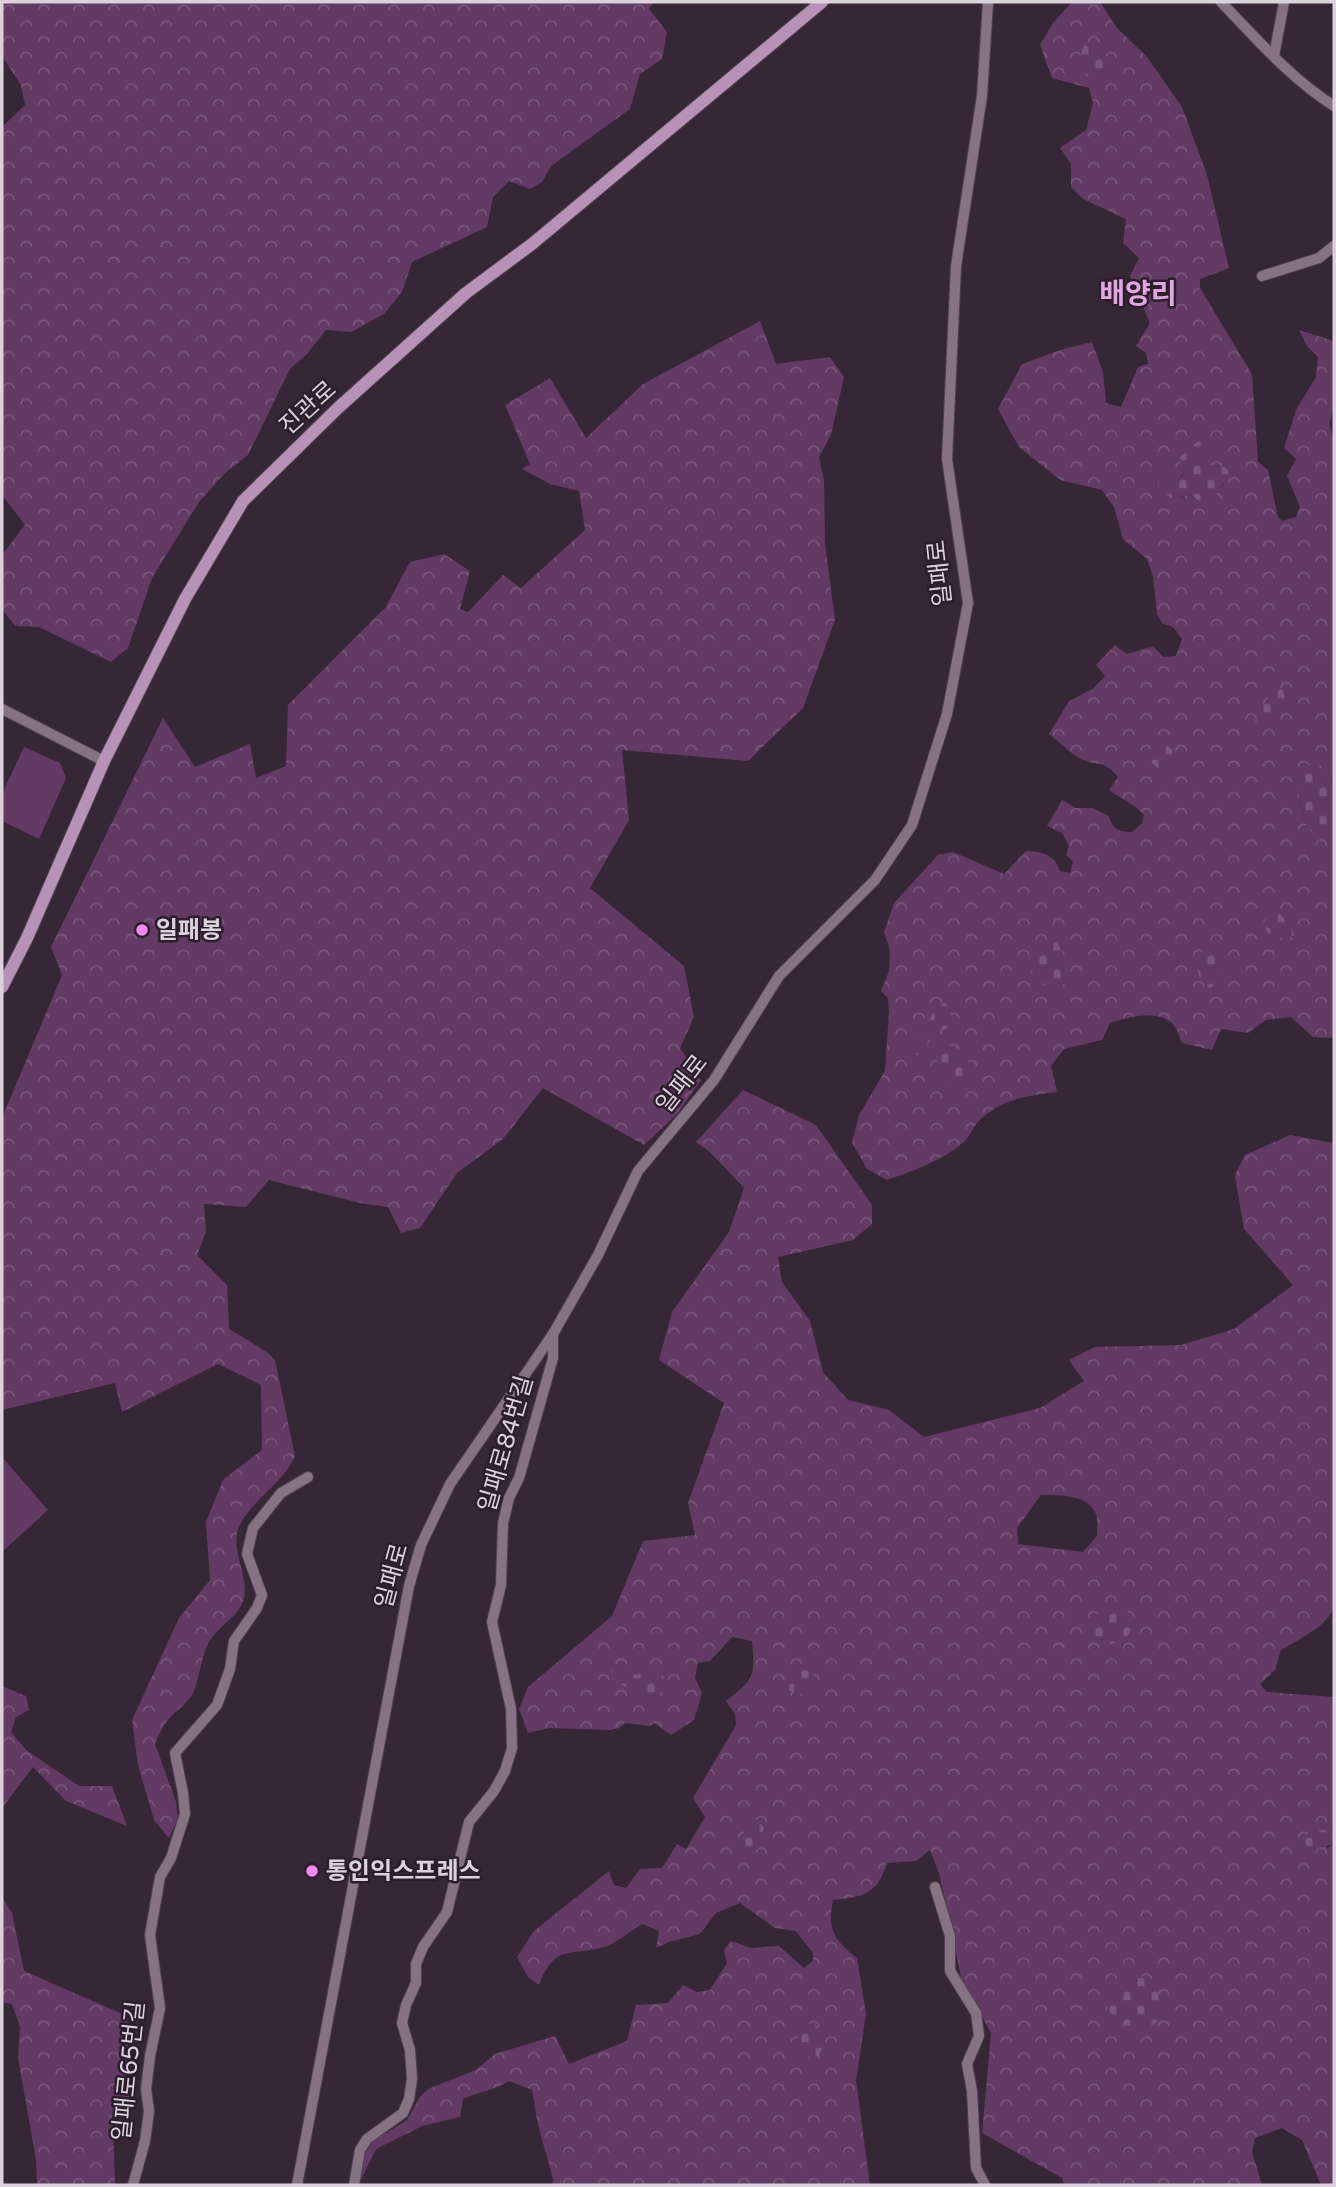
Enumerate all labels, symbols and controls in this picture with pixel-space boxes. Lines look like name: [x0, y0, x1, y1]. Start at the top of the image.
district label: 배양리: [1099, 277, 1177, 311]
street label: 진관로: [274, 375, 342, 441]
street label: 일패로: [922, 539, 958, 607]
place label: 일패봉: [156, 916, 222, 945]
marker: 일패봉: [134, 922, 150, 938]
street label: 일패로: [650, 1049, 714, 1119]
street label: 일패로84번길: [473, 1372, 539, 1516]
street label: 일패로: [369, 1540, 415, 1612]
place label: 통인익스프레스: [326, 1857, 481, 1886]
marker: 통인익스프레스: [304, 1863, 320, 1879]
street label: 일패로65번길: [107, 2000, 151, 2142]

